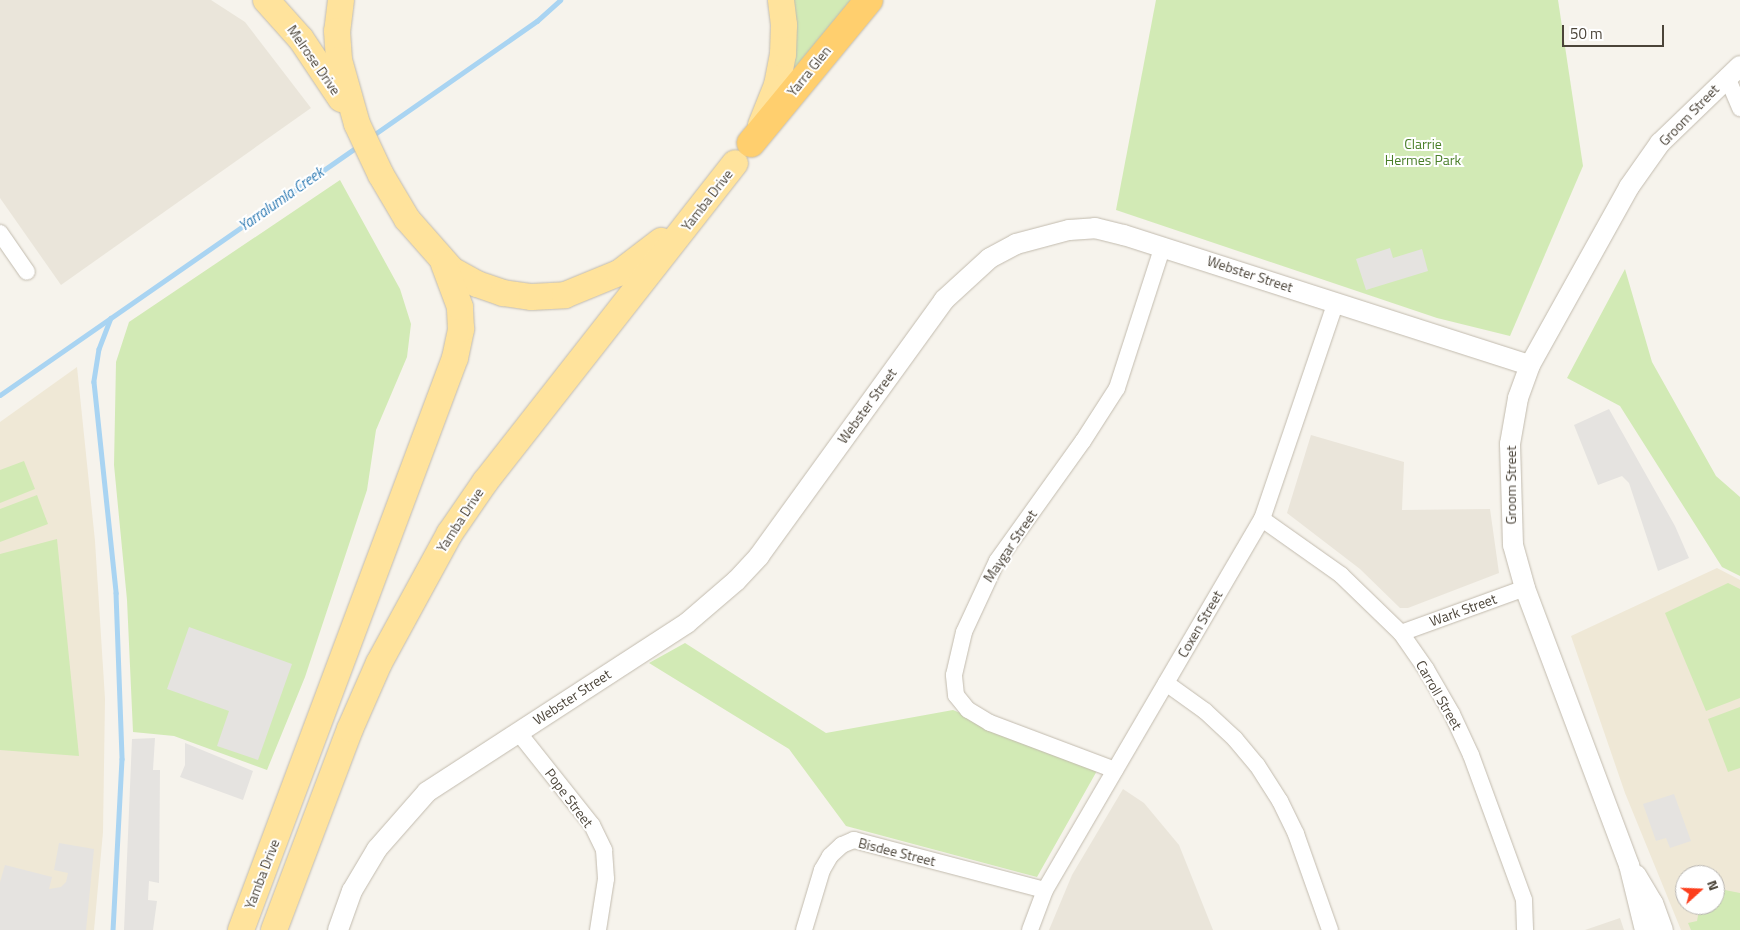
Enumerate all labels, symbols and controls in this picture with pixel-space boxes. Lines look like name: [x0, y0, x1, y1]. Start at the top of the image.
scale bar: [1565, 15, 1668, 47]
street label: Melrose Drive: [284, 22, 344, 98]
text: 50 m: [1570, 22, 1603, 45]
street label: Yarra Glen: [784, 42, 834, 100]
street label: Groom Street: [1656, 81, 1722, 149]
park label: Clarrie Hermes Park: [1385, 136, 1461, 168]
water label: Yarralumla Creek: [235, 163, 327, 235]
street label: Yamba Drive: [678, 166, 736, 234]
street label: Webster Street: [1205, 252, 1295, 296]
street label: Webster Street: [834, 365, 900, 447]
street label: Groom Street: [1503, 446, 1519, 524]
street label: Yamba Drive: [433, 485, 487, 555]
street label: Maygar Street: [980, 507, 1040, 585]
street label: Coxen Street: [1174, 587, 1226, 661]
street label: Wark Street: [1427, 590, 1499, 630]
street label: Carroll Street: [1412, 657, 1466, 733]
street label: Webster Street: [530, 666, 614, 728]
street label: Pope Street: [541, 765, 597, 831]
street label: Bisdee Street: [857, 834, 937, 870]
street label: Yamba Drive: [241, 837, 283, 911]
north arrow: [1675, 865, 1725, 915]
text: N: [1702, 877, 1725, 893]

